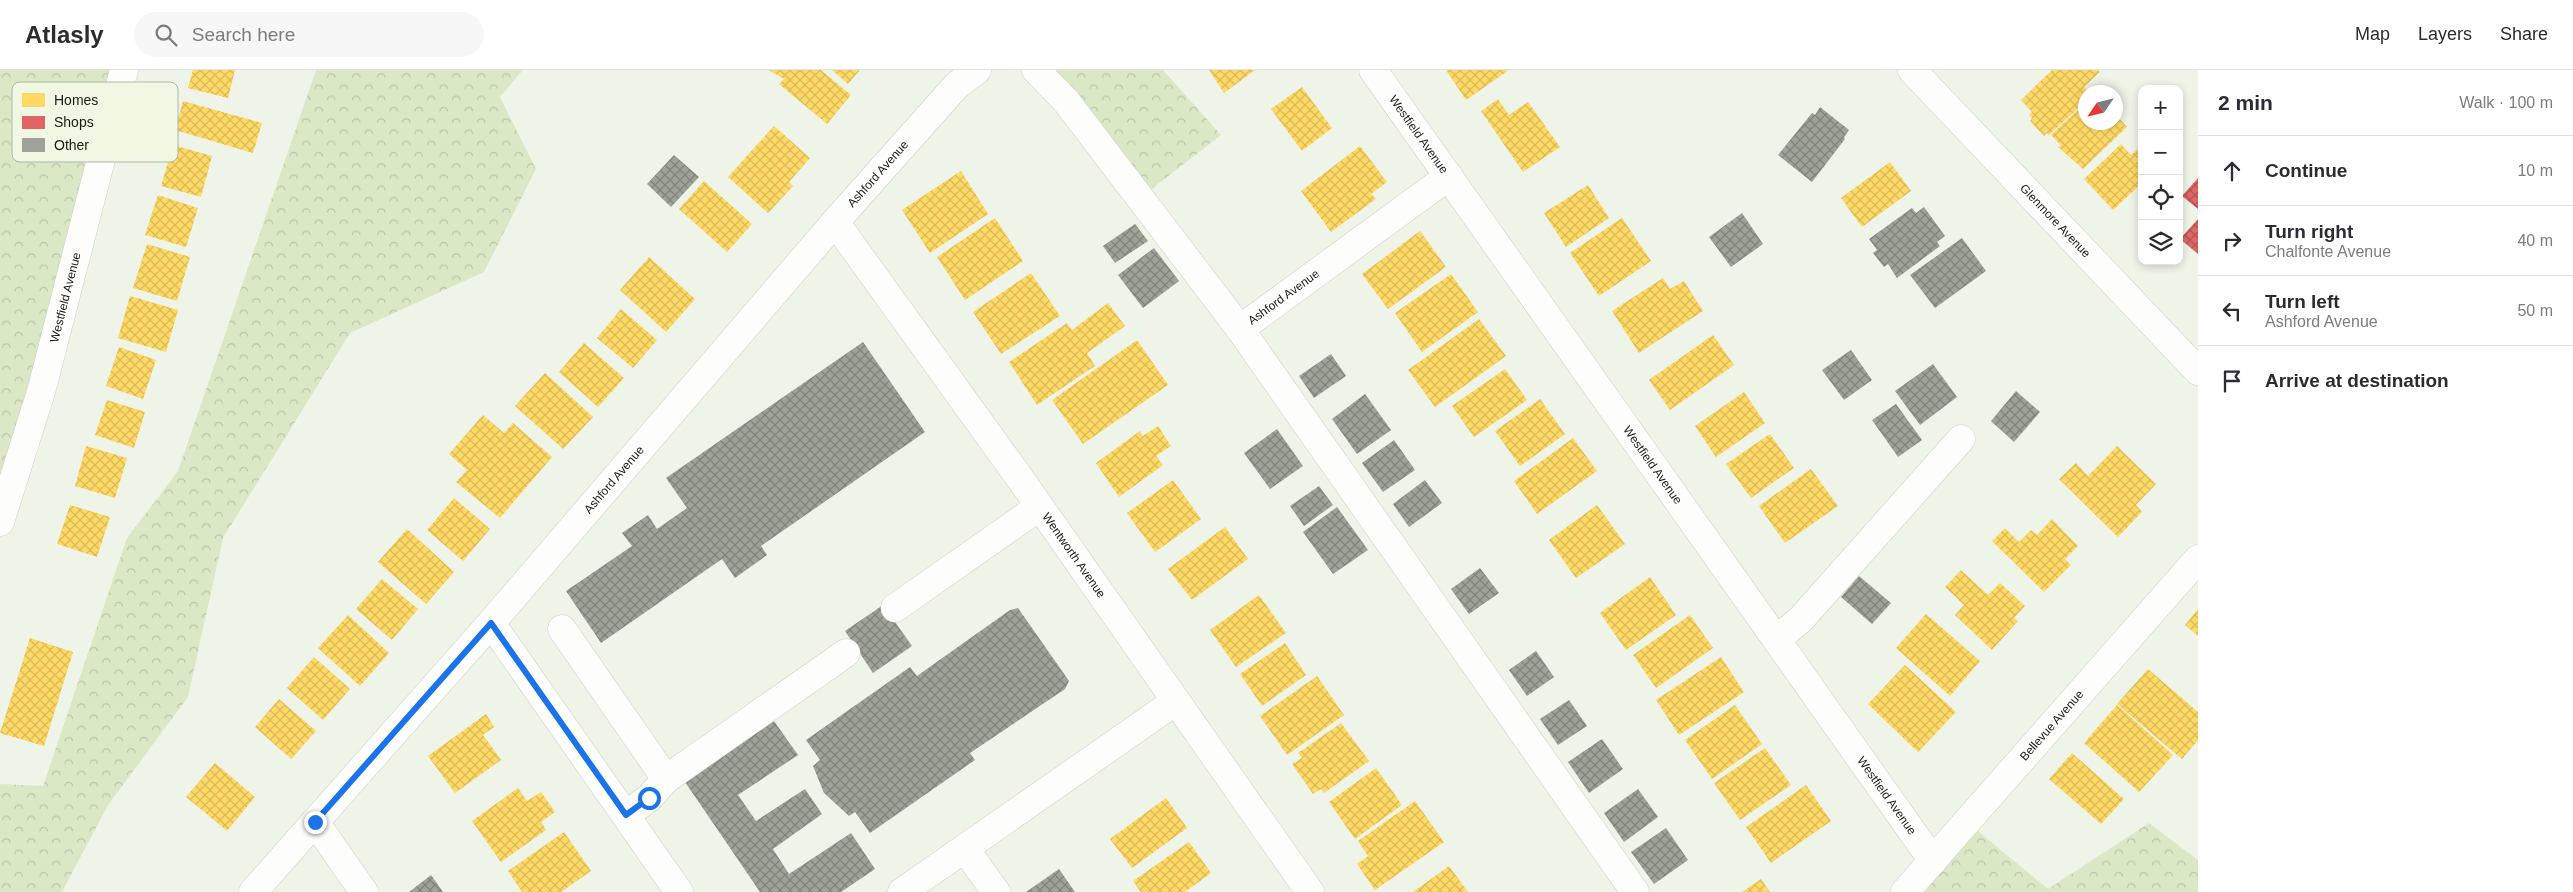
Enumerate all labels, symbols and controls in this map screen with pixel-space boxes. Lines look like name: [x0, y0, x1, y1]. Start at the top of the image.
search box: [134, 12, 484, 57]
text: Atlasly: [25, 21, 104, 48]
icon: search: [152, 21, 180, 49]
text: Search here: [192, 24, 295, 45]
text: Map: [2355, 24, 2390, 44]
text: Layers: [2418, 24, 2472, 44]
text: Share: [2500, 24, 2548, 44]
legend: [12, 82, 178, 162]
north arrow: [2078, 85, 2123, 130]
map controls: [2138, 85, 2183, 265]
button: +: [2138, 85, 2183, 130]
text: 2 min: [2218, 91, 2273, 114]
text: Homes: [54, 92, 98, 108]
street label: Westfield Avenue: [1386, 93, 1451, 176]
text: Walk · 100 m: [2459, 94, 2553, 111]
text: Shops: [54, 114, 94, 130]
button: −: [2138, 130, 2183, 175]
text: Other: [54, 137, 89, 153]
street label: Ashford Avenue: [845, 137, 911, 210]
icon: ahead: [2218, 157, 2246, 185]
text: Continue: [2265, 160, 2347, 181]
text: 10 m: [2517, 162, 2553, 179]
button: locate: [2138, 175, 2183, 220]
street label: Glenmore Avenue: [2017, 181, 2094, 261]
button: layers: [2138, 220, 2183, 265]
text: Turn right: [2265, 221, 2353, 242]
icon: right: [2218, 227, 2246, 255]
text: 40 m: [2517, 232, 2553, 249]
text: Chalfonte Avenue: [2265, 243, 2391, 260]
street label: Westfield Avenue: [47, 251, 84, 344]
street label: Ashford Avenue: [1245, 266, 1322, 328]
text: Turn left: [2265, 291, 2340, 312]
icon: left: [2218, 297, 2246, 325]
text: 50 m: [2517, 302, 2553, 319]
text: Ashford Avenue: [2265, 313, 2378, 330]
icon: arrive: [2218, 367, 2246, 395]
text: Arrive at destination: [2265, 370, 2449, 391]
street label: Westfield Avenue: [1620, 423, 1685, 507]
street label: Ashford Avenue: [581, 443, 647, 516]
street label: Wentworth Avenue: [1039, 510, 1109, 601]
street label: Bellevue Avenue: [2017, 687, 2087, 763]
street label: Westfield Avenue: [1854, 754, 1919, 838]
route start: [638, 787, 661, 810]
route end: [304, 811, 327, 834]

